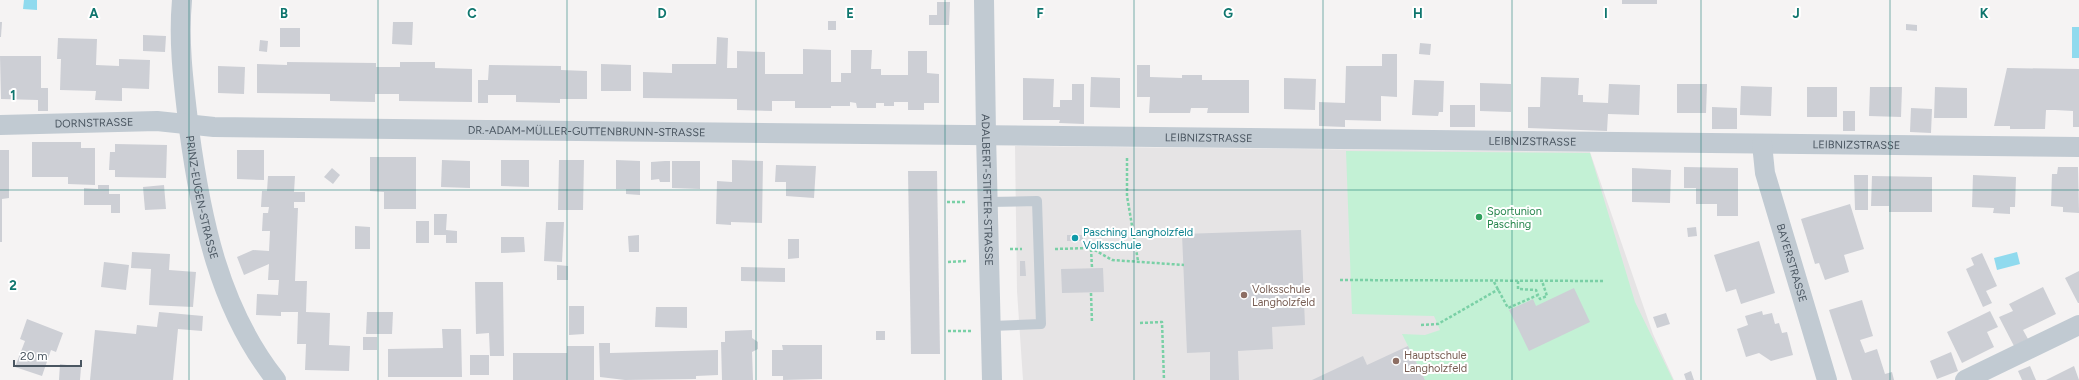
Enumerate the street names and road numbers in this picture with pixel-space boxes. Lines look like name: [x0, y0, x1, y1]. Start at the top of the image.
street label: ADALBERT-STIFTER-STRASSE: [979, 114, 996, 266]
street label: DORNSTRASSE: [54, 115, 134, 130]
street label: DR.-ADAM-MÜLLER-GUTTENBRUNN-STRASSE: [468, 123, 706, 139]
street label: LEIBNIZSTRASSE: [1165, 131, 1253, 145]
street label: LEIBNIZSTRASSE: [1489, 134, 1577, 148]
street label: PRINZ-EUGEN-STRASSE: [183, 135, 221, 261]
street label: LEIBNIZSTRASSE: [1813, 138, 1900, 152]
street label: BAYERSTRASSE: [1774, 222, 1810, 304]

